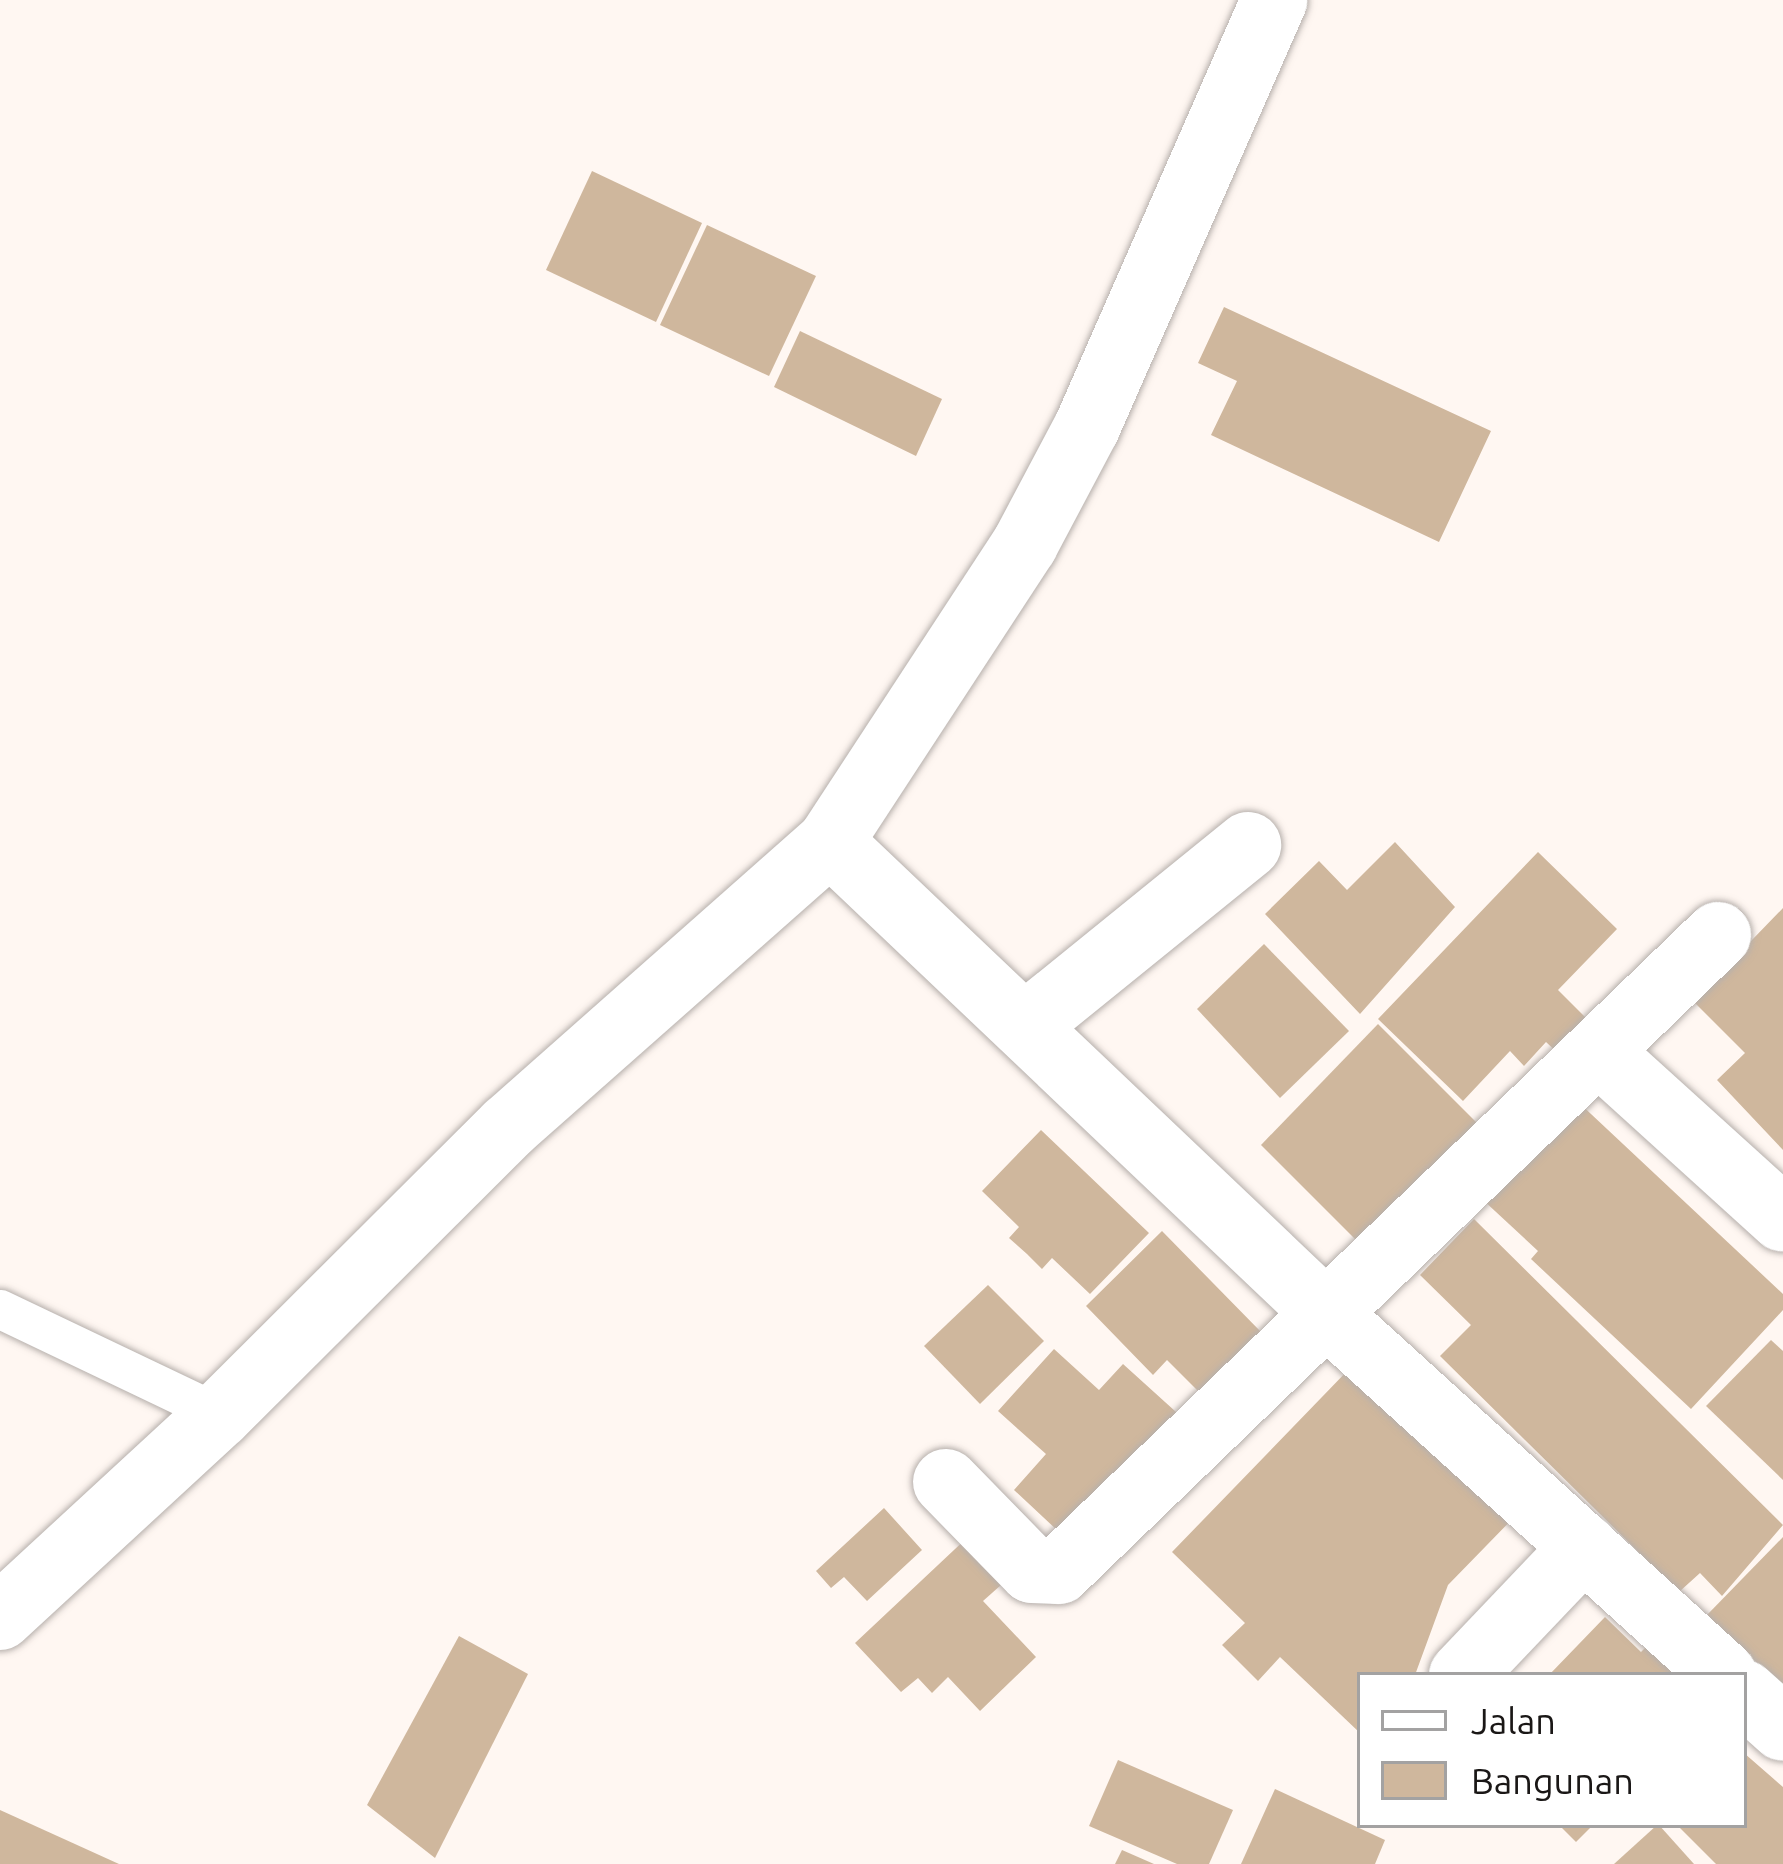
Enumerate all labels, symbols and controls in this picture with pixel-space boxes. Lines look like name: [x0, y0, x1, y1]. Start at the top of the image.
legend: [1357, 1672, 1747, 1828]
text: Jalan: [1471, 1700, 1556, 1741]
text: Bangunan: [1471, 1760, 1634, 1801]

